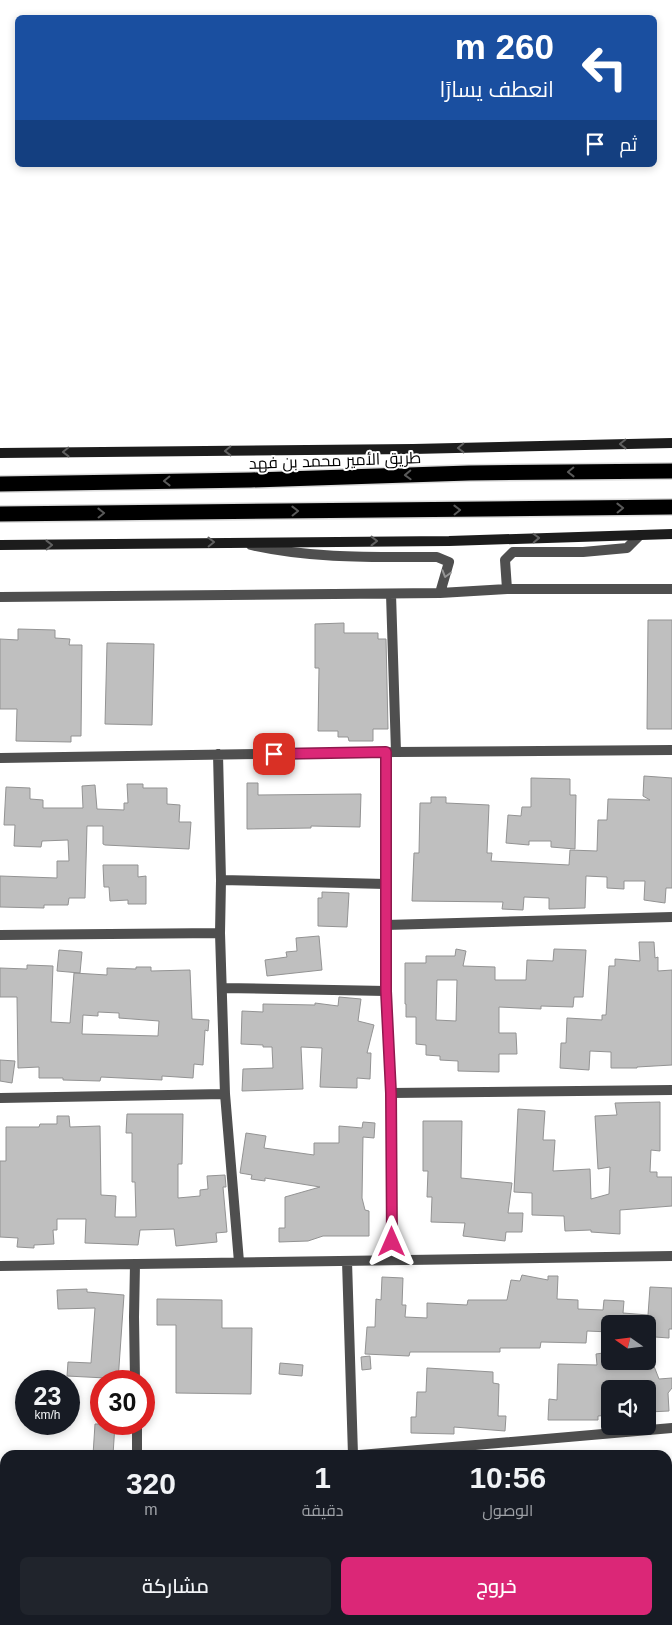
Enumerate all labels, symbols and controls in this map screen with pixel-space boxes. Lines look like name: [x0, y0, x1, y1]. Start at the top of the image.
text: 260 m: [455, 27, 554, 66]
icon: left: [572, 35, 637, 100]
text: انعطف يسارًا: [439, 77, 554, 102]
icon: arrive: [581, 130, 609, 158]
text: ثم: [619, 134, 637, 155]
one-way arrow: [619, 439, 627, 449]
one-way arrow: [457, 443, 464, 453]
one-way arrow: [224, 446, 232, 456]
one-way arrow: [62, 447, 70, 457]
street label: طريق الأمير محمد بن فهد: [249, 449, 421, 474]
one-way arrow: [567, 467, 574, 477]
one-way arrow: [404, 470, 412, 480]
one-way arrow: [163, 476, 171, 487]
one-way arrow: [616, 503, 624, 513]
one-way arrow: [454, 505, 462, 515]
one-way arrow: [292, 506, 299, 516]
one-way arrow: [98, 508, 105, 518]
one-way arrow: [532, 533, 540, 543]
one-way arrow: [370, 536, 378, 546]
one-way arrow: [207, 537, 215, 548]
one-way arrow: [45, 540, 53, 550]
one-way arrow: [441, 569, 451, 577]
pin: [253, 733, 295, 775]
icon: arrive: [260, 740, 288, 768]
position arrow: [365, 1215, 417, 1267]
north arrow: [601, 1315, 656, 1370]
map controls: [601, 1315, 656, 1435]
speed limit sign: 30: [90, 1370, 155, 1435]
button: sound: [601, 1380, 656, 1435]
text: 23: [34, 1382, 61, 1410]
text: km/h: [34, 1408, 61, 1422]
text: 1: [314, 1461, 331, 1494]
text: 10:56: [469, 1461, 546, 1494]
text: 320: [126, 1467, 176, 1500]
text: m: [144, 1501, 158, 1518]
text: دقيقة: [302, 1502, 343, 1519]
text: الوصول: [482, 1502, 533, 1519]
button: مشاركة: [20, 1557, 331, 1615]
button: خروج: [341, 1557, 652, 1615]

